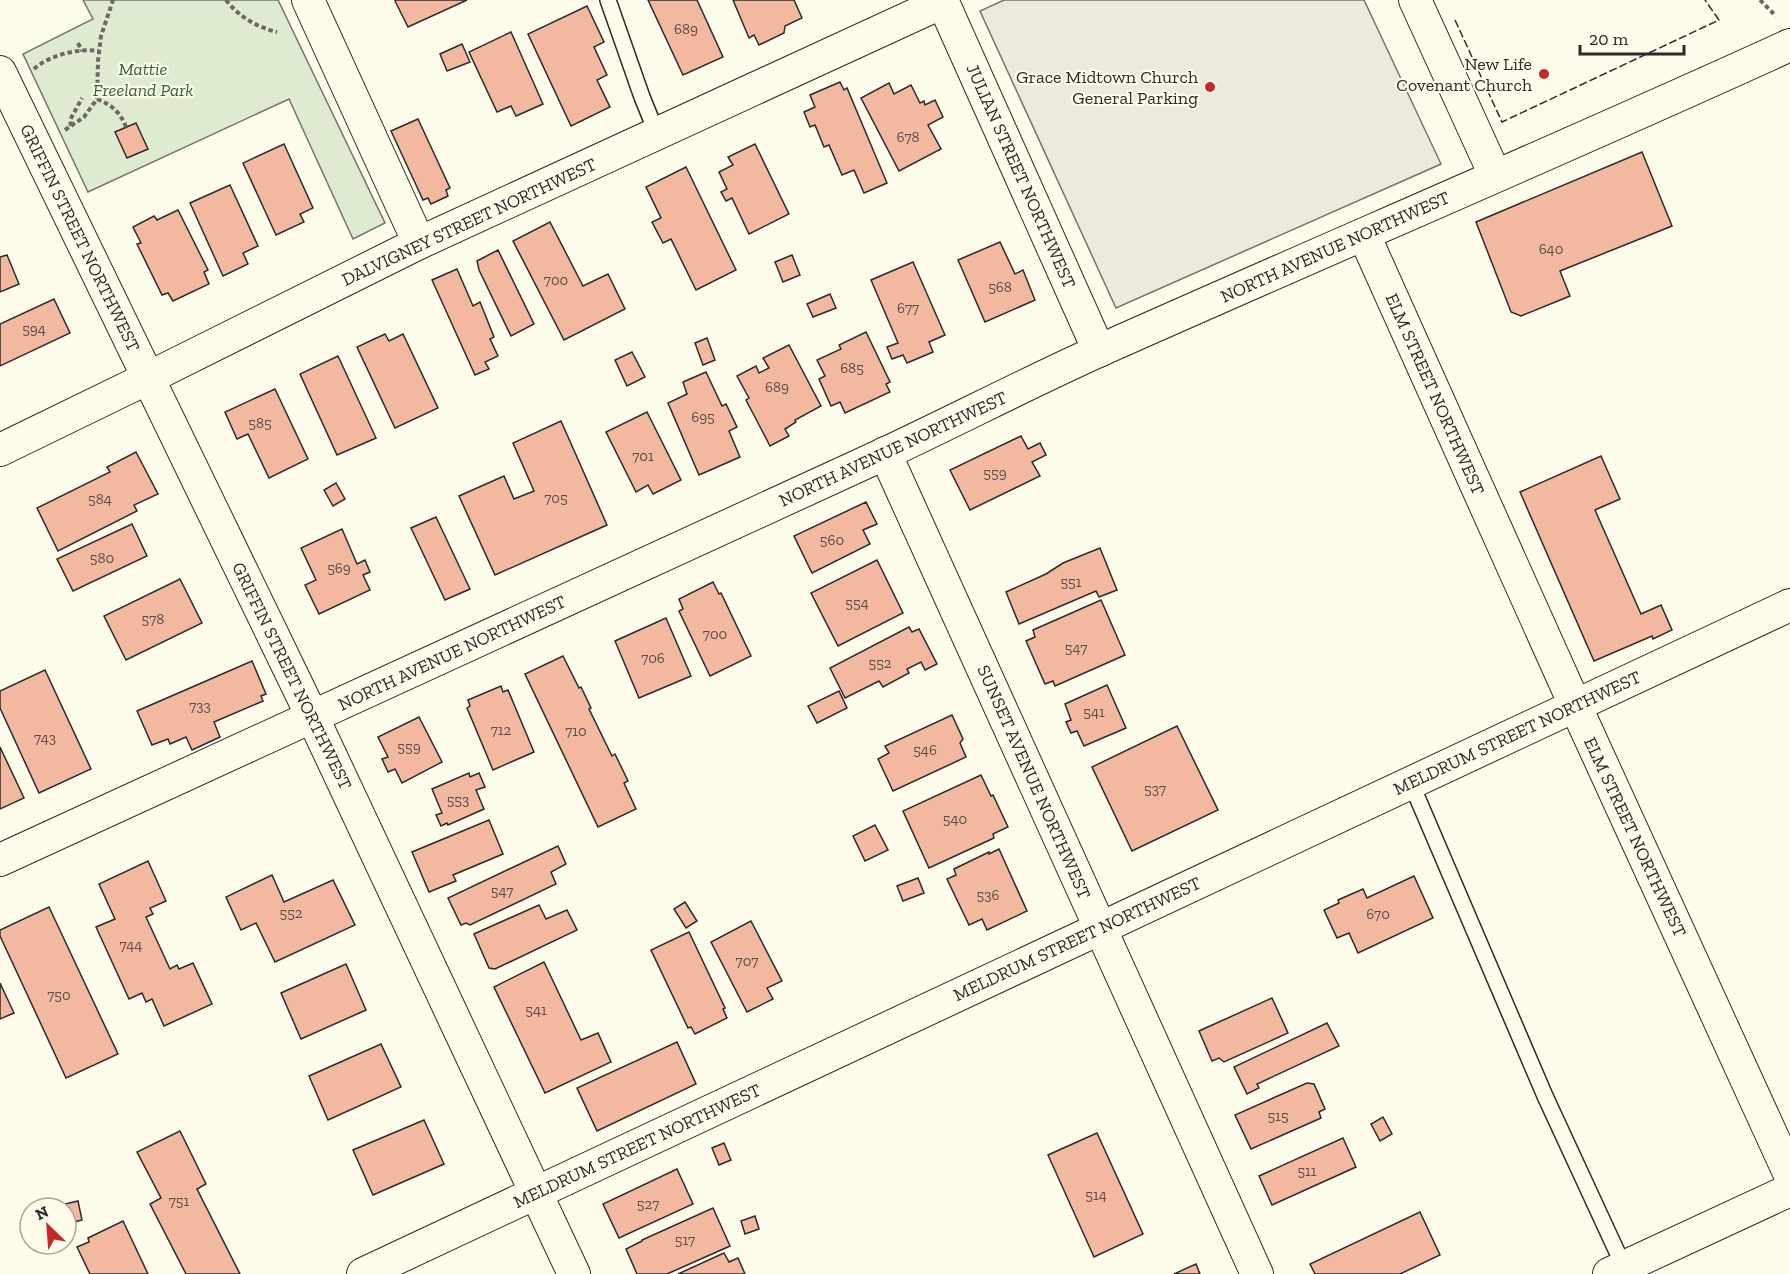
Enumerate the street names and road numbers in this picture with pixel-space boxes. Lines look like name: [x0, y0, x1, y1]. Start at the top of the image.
street label: JULIAN STREET NORTHWEST: [961, 60, 1081, 292]
street label: GRIFFIN STREET NORTHWEST: [15, 121, 145, 355]
street label: DALVIGNEY STREET NORTHWEST: [338, 153, 600, 291]
street label: NORTH AVENUE NORTHWEST: [1217, 186, 1453, 308]
street label: ELM STREET NORTHWEST: [1381, 290, 1489, 498]
street label: NORTH AVENUE NORTHWEST: [776, 386, 1010, 512]
street label: GRIFFIN STREET NORTHWEST: [227, 559, 357, 793]
street label: NORTH AVENUE NORTHWEST: [335, 590, 569, 716]
street label: SUNSET AVENUE NORTHWEST: [972, 662, 1096, 902]
street label: MELDRUM STREET NORTHWEST: [1390, 666, 1644, 800]
street label: ELM STREET NORTHWEST: [1579, 733, 1691, 941]
street label: MELDRUM STREET NORTHWEST: [950, 872, 1204, 1006]
street label: MELDRUM STREET NORTHWEST: [510, 1079, 764, 1213]

